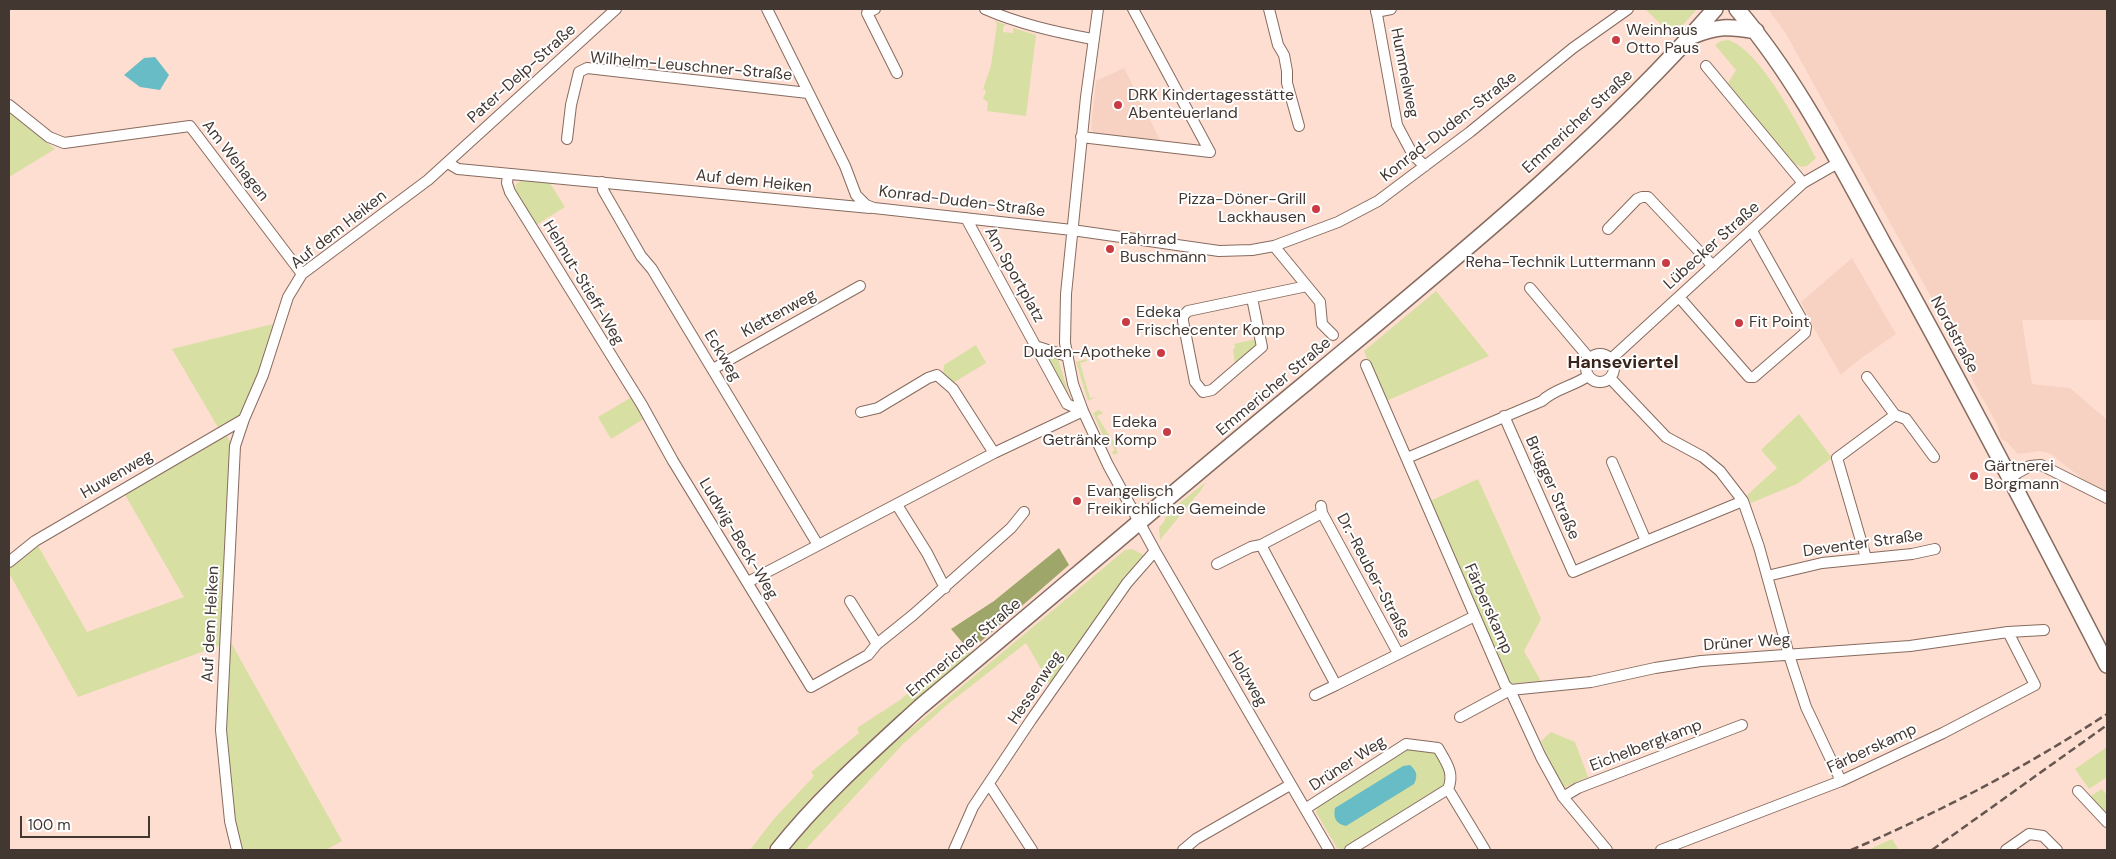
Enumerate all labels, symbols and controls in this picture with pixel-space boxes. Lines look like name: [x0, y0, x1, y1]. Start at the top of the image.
street label: Pater-Delp-Straße: [464, 20, 580, 128]
place label: Weinhaus Otto Paus: [1626, 21, 1699, 59]
street label: Hummelweg: [1386, 26, 1422, 120]
marker: Weinhaus Otto Paus: [1610, 34, 1622, 46]
street label: Wilhelm-Leuschner-Straße: [589, 49, 793, 85]
street label: Emmericher Straße: [1519, 66, 1637, 178]
street label: Konrad-Duden-Straße: [1377, 68, 1521, 186]
place label: DRK Kindertagesstätte Abenteuerland: [1128, 86, 1294, 124]
marker: DRK Kindertagesstätte Abenteuerland: [1112, 99, 1124, 111]
street label: Am Wehagen: [197, 117, 273, 205]
street label: Auf dem Heiken: [695, 166, 813, 198]
street label: Konrad-Duden-Straße: [878, 182, 1046, 222]
street label: Auf dem Heiken: [287, 187, 391, 273]
place label: Pizza-Döner-Grill Lackhausen: [1178, 190, 1306, 228]
street label: Lübecker Straße: [1660, 198, 1764, 294]
marker: Pizza-Döner-Grill Lackhausen: [1310, 203, 1322, 215]
street label: Helmut-Stieff-Weg: [538, 217, 628, 349]
street label: Am Sportplatz: [980, 224, 1048, 326]
place label: Fahrrad Buschmann: [1120, 230, 1207, 268]
marker: Fahrrad Buschmann: [1104, 243, 1116, 255]
place label: Reha-Technik Luttermann: [1466, 253, 1656, 273]
marker: Reha-Technik Luttermann: [1660, 257, 1672, 269]
street label: Klettenweg: [738, 286, 820, 342]
street label: Nordstraße: [1926, 293, 1982, 377]
place label: Edeka Frischecenter Komp: [1136, 303, 1285, 341]
place label: Fit Point: [1749, 313, 1810, 333]
marker: Edeka Frischecenter Komp: [1120, 316, 1132, 328]
marker: Fit Point: [1733, 317, 1745, 329]
street label: Eckweg: [699, 327, 745, 385]
street label: Emmericher Straße: [1213, 333, 1335, 441]
place label: Duden-Apotheke: [1023, 343, 1151, 363]
marker: Duden-Apotheke: [1155, 347, 1167, 359]
district label: Hanseviertel: [1567, 352, 1679, 374]
place label: Edeka Getränke Komp: [1043, 413, 1157, 451]
marker: Edeka Getränke Komp: [1161, 426, 1173, 438]
street label: Brügger Straße: [1521, 433, 1583, 543]
street label: Huwenweg: [78, 447, 156, 503]
place label: Gärtnerei Borgmann: [1984, 457, 2059, 495]
marker: Gärtnerei Borgmann: [1968, 470, 1980, 482]
street label: Ludwig-Beck-Weg: [694, 475, 782, 603]
place label: Evangelisch Freikirchliche Gemeinde: [1087, 482, 1266, 520]
marker: Evangelisch Freikirchliche Gemeinde: [1071, 495, 1083, 507]
street label: Dr.-Reuber-Straße: [1332, 510, 1414, 642]
street label: Deventer Straße: [1802, 526, 1924, 562]
street label: Färberskamp: [1460, 561, 1516, 657]
street label: Auf dem Heiken: [198, 565, 224, 683]
street label: Emmericher Straße: [903, 594, 1025, 702]
street label: Drüner Weg: [1703, 630, 1791, 656]
street label: Hessenweg: [1005, 648, 1067, 728]
street label: Holzweg: [1223, 648, 1271, 710]
street label: Eichelbergkamp: [1587, 716, 1705, 776]
street label: Färberskamp: [1824, 720, 1920, 778]
street label: Drüner Weg: [1306, 732, 1390, 796]
scale bar: [22, 806, 152, 838]
text: 100 m: [28, 815, 71, 835]

